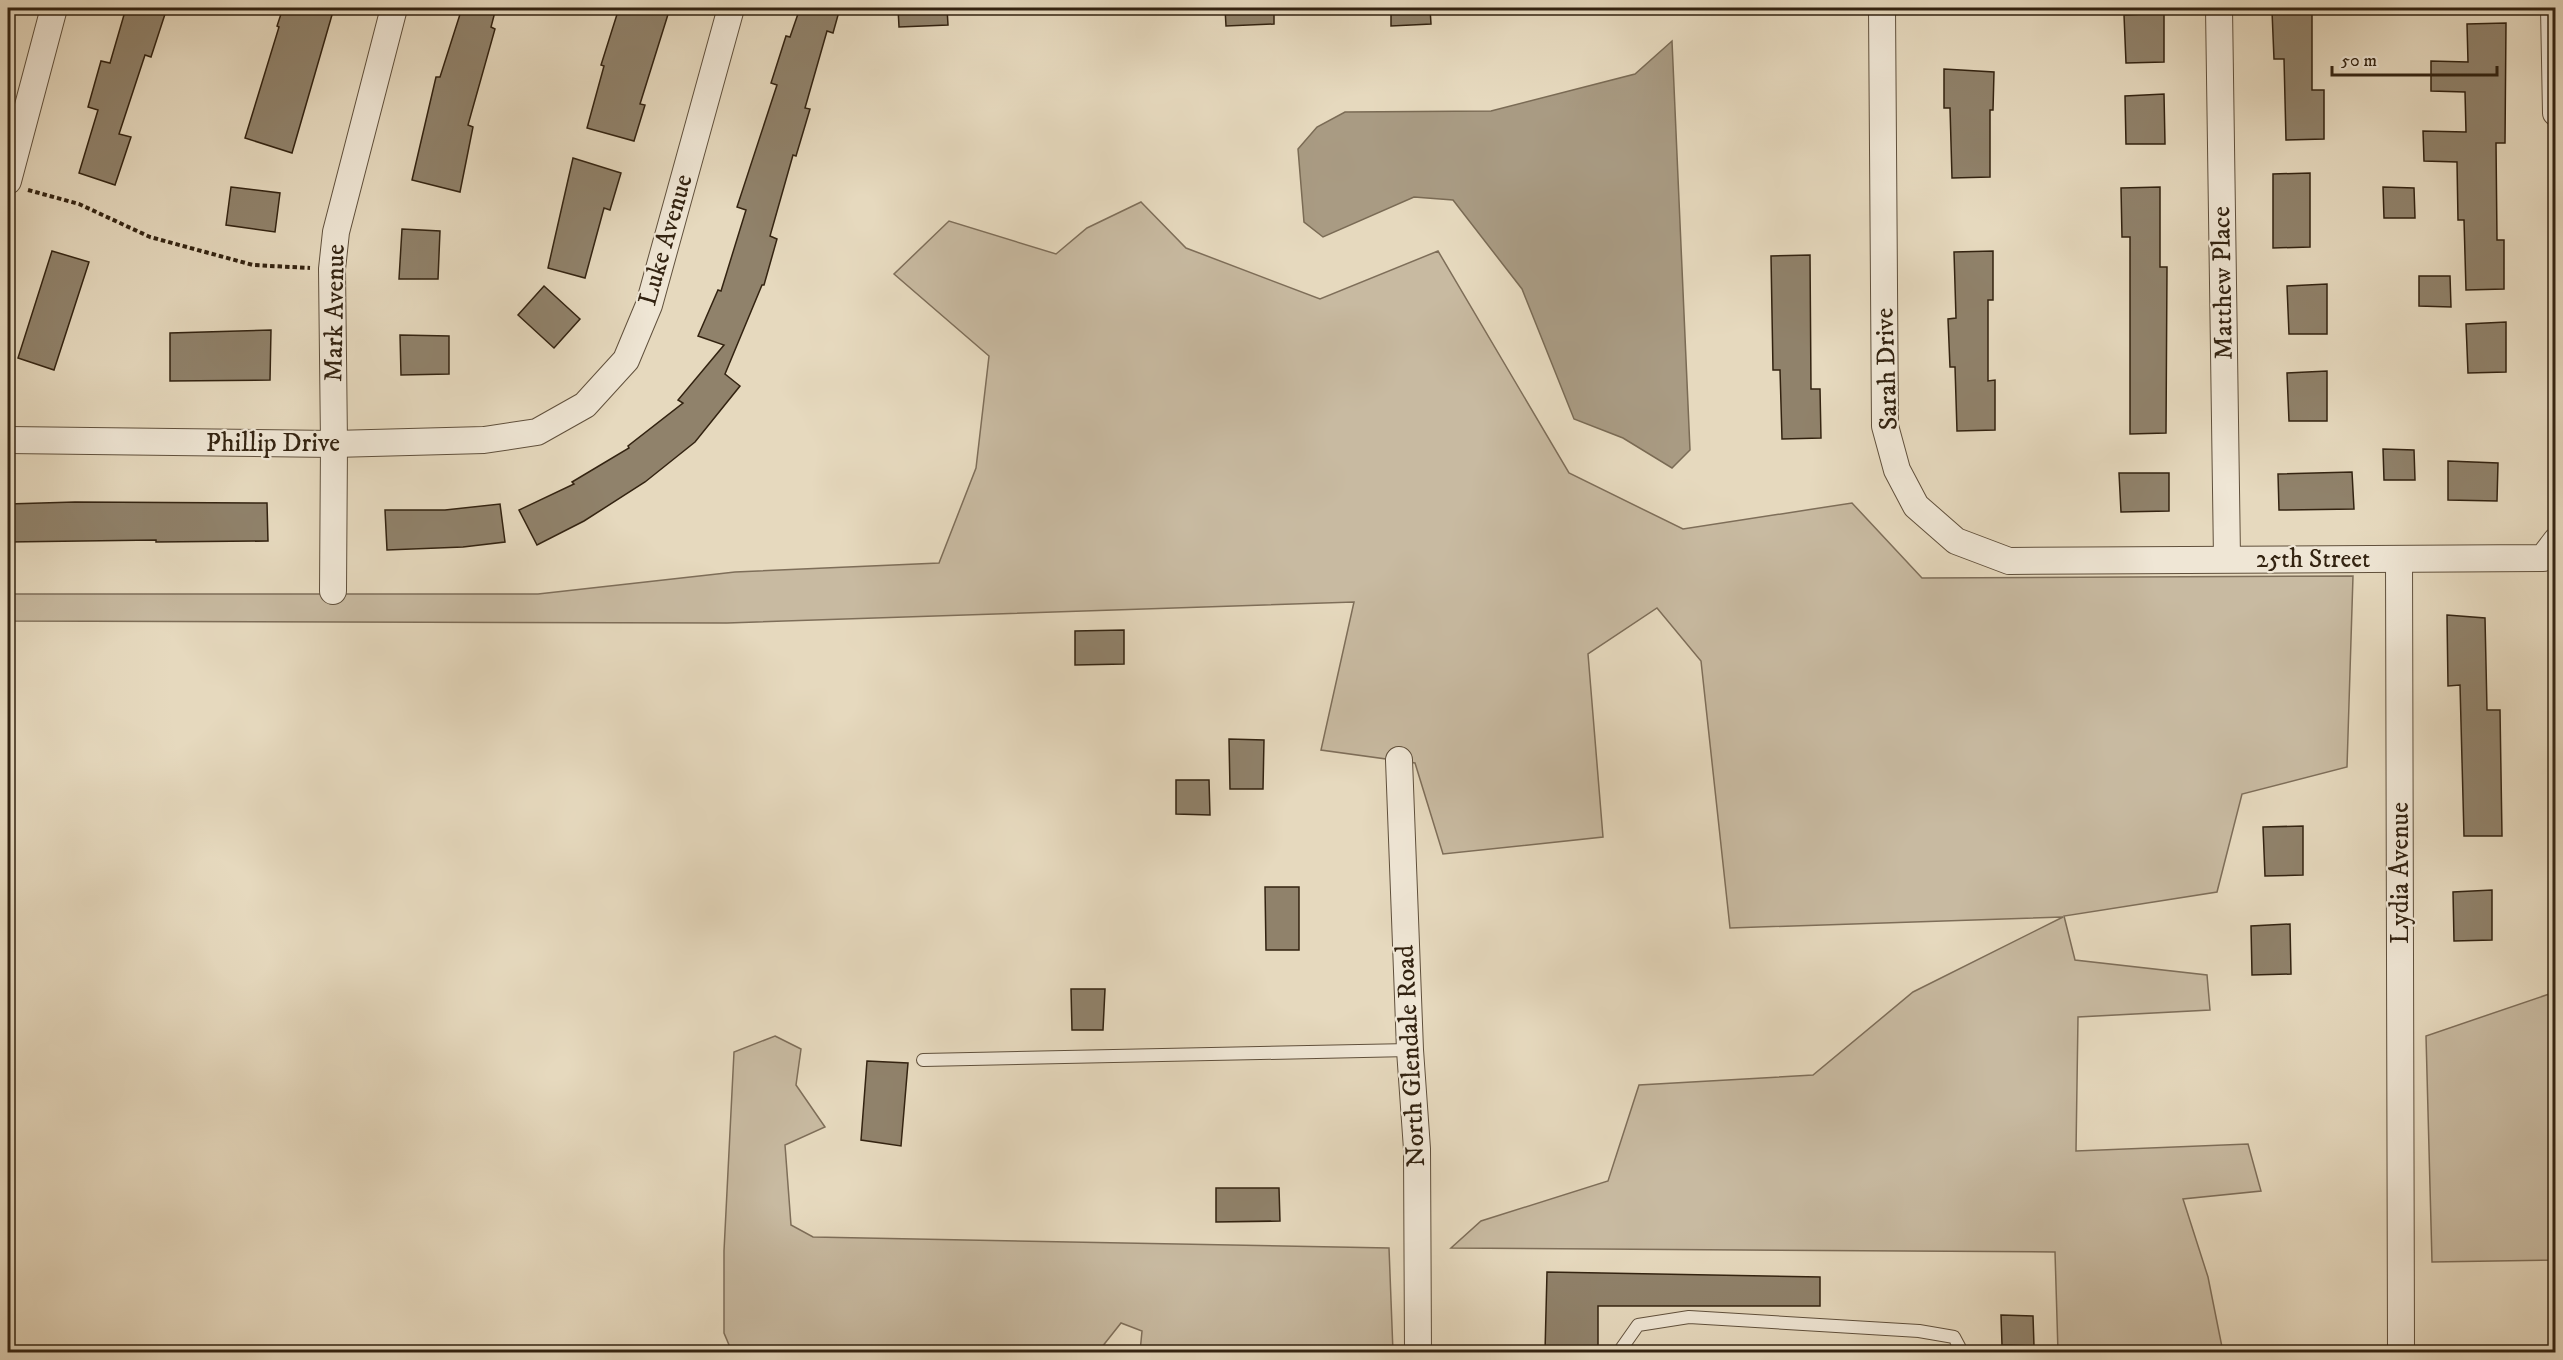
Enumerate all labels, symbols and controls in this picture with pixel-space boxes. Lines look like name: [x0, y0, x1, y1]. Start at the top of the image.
scale bar: [2332, 39, 2497, 77]
text: 50 m: [2341, 50, 2377, 72]
street label: Luke Avenue: [631, 170, 701, 310]
street label: Matthew Place: [2205, 206, 2241, 360]
street label: Mark Avenue: [317, 244, 353, 382]
street label: Sarah Drive: [1868, 307, 1906, 431]
street label: Phillip Drive: [206, 427, 340, 460]
street label: 25th Street: [2256, 543, 2370, 576]
street label: Lydia Avenue: [2384, 802, 2417, 944]
street label: North Glendale Road: [1389, 944, 1433, 1168]

